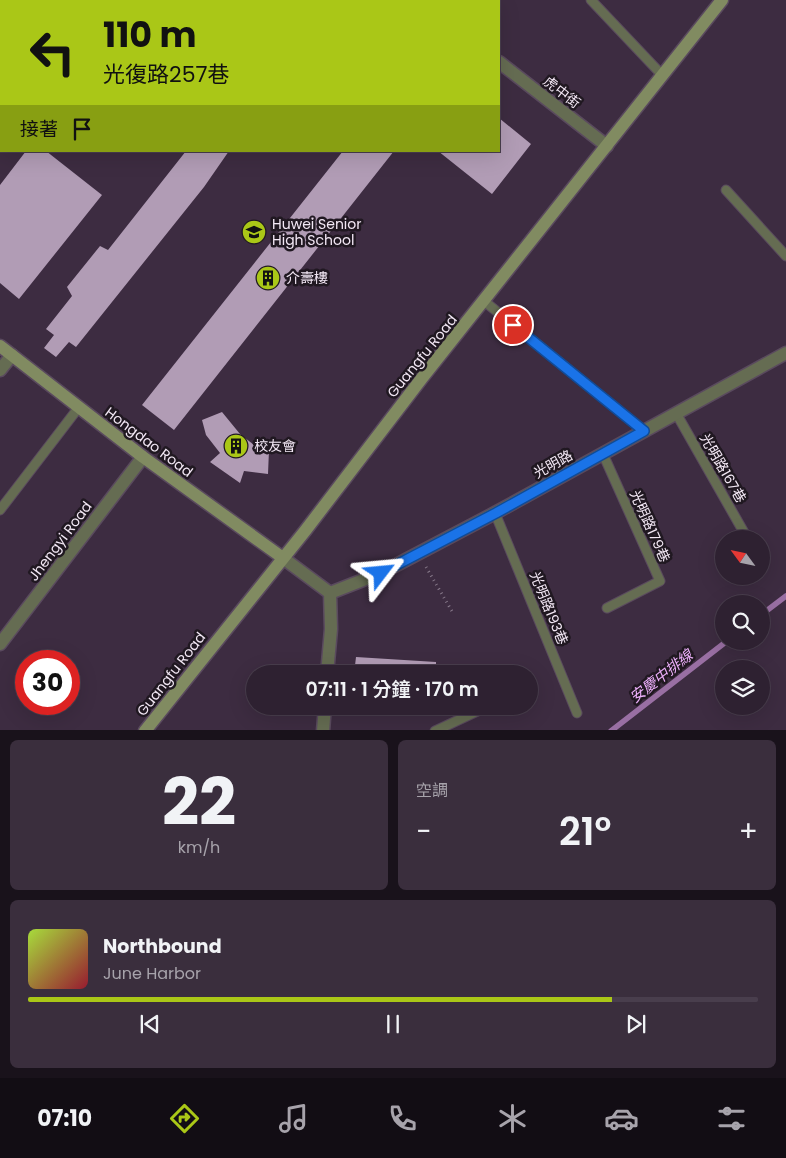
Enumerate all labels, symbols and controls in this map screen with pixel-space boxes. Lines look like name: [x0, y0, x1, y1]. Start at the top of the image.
text: 110 m: [103, 10, 197, 59]
icon: left: [20, 20, 85, 85]
text: 光復路257巷: [103, 59, 229, 90]
street label: 虎中街: [539, 71, 585, 113]
icon: arrive: [68, 115, 96, 143]
text: 接著: [20, 116, 58, 143]
place label: Huwei Senior High School: [272, 214, 361, 250]
school or university icon: Huwei Senior High School: [241, 219, 267, 245]
building icon: 介壽樓: [255, 265, 281, 291]
place label: 介壽樓: [286, 268, 328, 288]
pin: [492, 304, 534, 346]
street label: Guangfu Road: [382, 310, 462, 402]
icon: arrive: [499, 311, 527, 339]
street label: Hongdao Road: [101, 402, 197, 482]
street label: 光明路167巷: [695, 430, 751, 506]
building icon: 校友會: [223, 433, 249, 459]
place label: 校友會: [254, 436, 296, 456]
street label: 光明路: [530, 445, 576, 483]
street label: 光明路179巷: [625, 487, 675, 565]
street label: Jhengyi Road: [23, 497, 97, 585]
north arrow: [715, 530, 770, 585]
map controls: [715, 530, 770, 715]
position arrow: [354, 546, 406, 598]
street label: 光明路193巷: [525, 568, 573, 648]
button: search: [715, 595, 770, 650]
street label: Guangfu Road: [132, 628, 210, 720]
water label: 安慶中排線: [625, 643, 699, 707]
speed limit sign: 30: [15, 650, 80, 715]
button: layers: [715, 660, 770, 715]
text: 07:11 · 1 分鐘 · 170 m: [305, 676, 479, 703]
text: 22: [162, 757, 236, 848]
text: 空調: [416, 779, 448, 802]
text: 21°: [559, 805, 611, 858]
text: −: [416, 812, 431, 851]
text: +: [739, 812, 758, 851]
text: km/h: [178, 836, 220, 859]
text: Northbound: [103, 933, 222, 960]
text: June Harbor: [103, 962, 201, 985]
icon: previous: [136, 1010, 164, 1038]
icon: pause: [379, 1010, 407, 1038]
icon: next: [622, 1010, 650, 1038]
icon: directions: [167, 1101, 202, 1136]
icon: music: [276, 1101, 311, 1136]
icon: phone: [385, 1101, 420, 1136]
icon: climate: [495, 1101, 530, 1136]
icon: car: [604, 1101, 639, 1136]
icon: filters: [714, 1101, 749, 1136]
text: 07:10: [37, 1103, 92, 1134]

